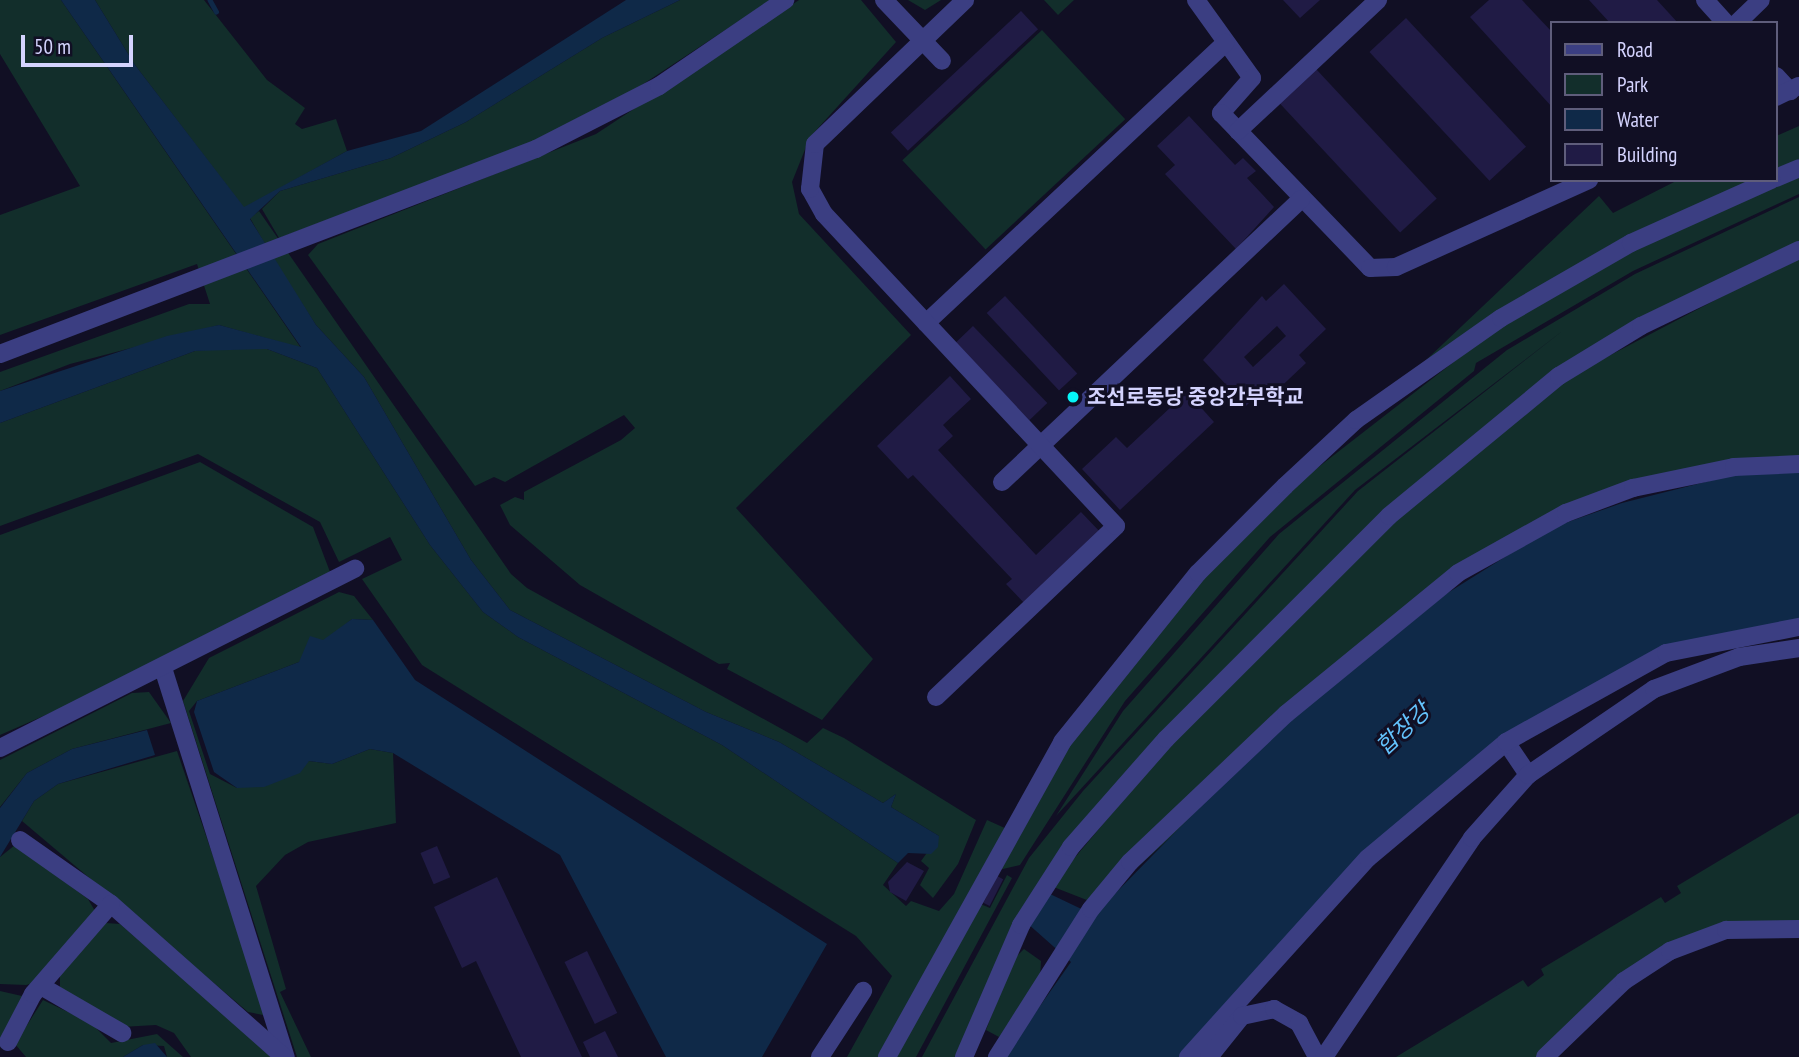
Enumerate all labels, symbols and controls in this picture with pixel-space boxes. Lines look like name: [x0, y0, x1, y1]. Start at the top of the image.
scale bar: [24, 21, 136, 65]
legend: [1550, 21, 1778, 182]
text: 50 m: [34, 33, 71, 60]
text: Road: [1617, 36, 1653, 63]
text: Park: [1617, 71, 1648, 98]
text: Water: [1617, 106, 1659, 133]
text: Building: [1617, 141, 1677, 168]
place label: 조선로동당 중앙간부학교: [1087, 384, 1304, 410]
marker: 조선로동당 중앙간부학교: [1065, 389, 1081, 405]
water label: 합장강: [1370, 697, 1436, 761]

